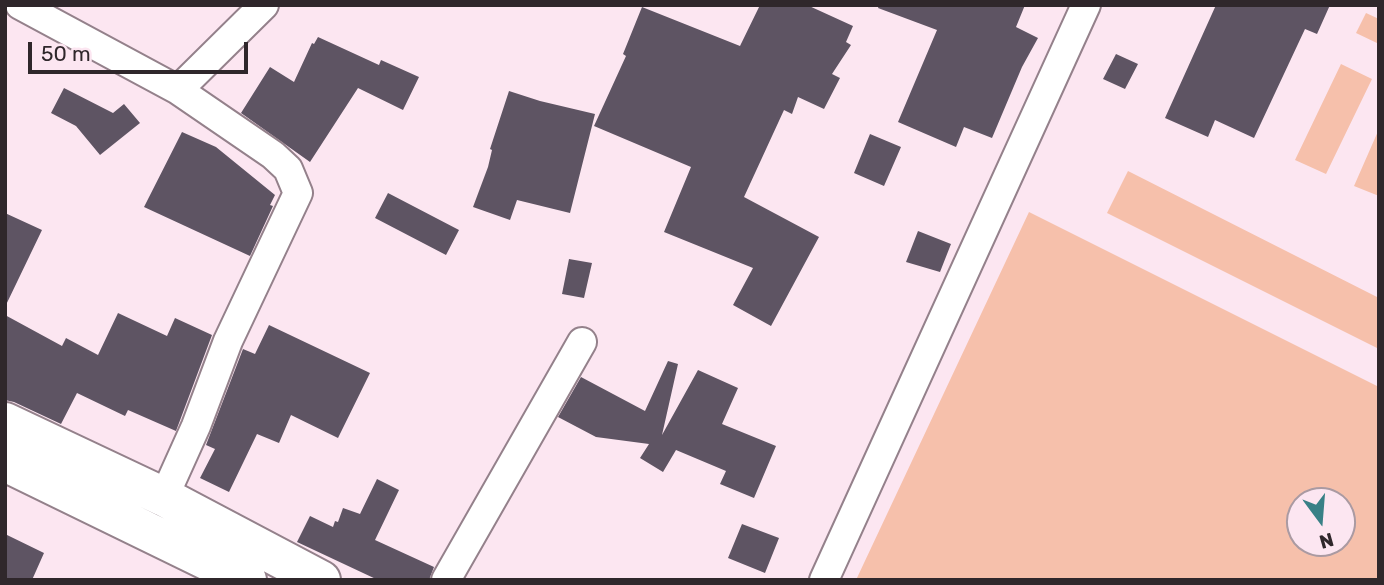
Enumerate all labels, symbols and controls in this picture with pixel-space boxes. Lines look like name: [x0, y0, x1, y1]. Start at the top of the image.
scale bar: [32, 28, 252, 72]
text: 50 m: [41, 41, 91, 66]
north arrow: [1286, 487, 1356, 557]
text: N: [1317, 528, 1336, 554]

